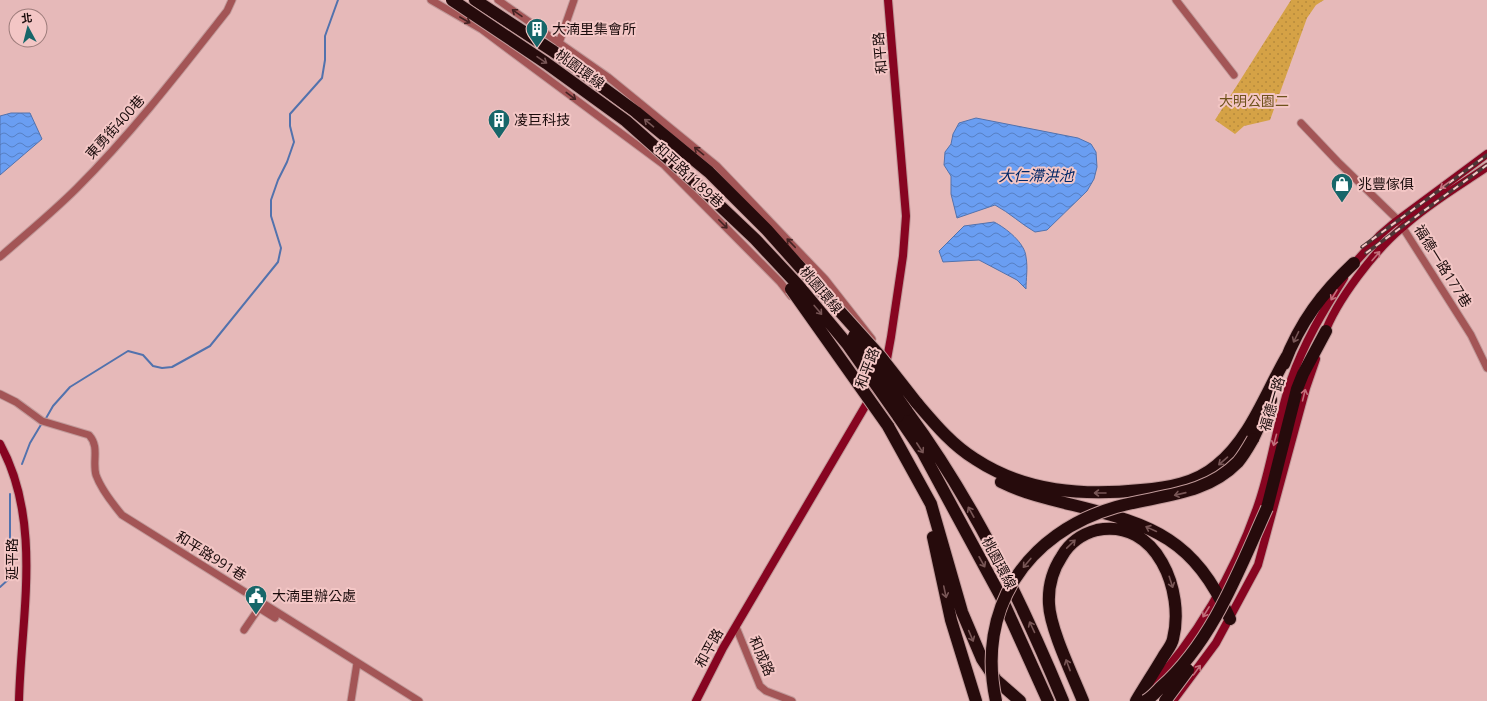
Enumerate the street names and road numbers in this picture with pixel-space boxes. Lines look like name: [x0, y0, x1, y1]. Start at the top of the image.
street label: 和平路: [868, 31, 891, 75]
street label: 桃園環線: [552, 44, 609, 93]
street label: 東勇街400巷: [81, 91, 148, 163]
street label: 和平路1189巷: [651, 138, 728, 212]
street label: 福德一路177巷: [1410, 221, 1476, 311]
street label: 桃園環線: [796, 262, 847, 317]
street label: 和平路: [850, 345, 883, 391]
street label: 福德一路: [1255, 374, 1288, 433]
street label: 和平路991巷: [172, 526, 250, 585]
street label: 桃園環線: [978, 534, 1021, 592]
street label: 延平路: [2, 538, 21, 580]
street label: 和平路: [690, 625, 727, 671]
street label: 和成路: [745, 633, 780, 679]

